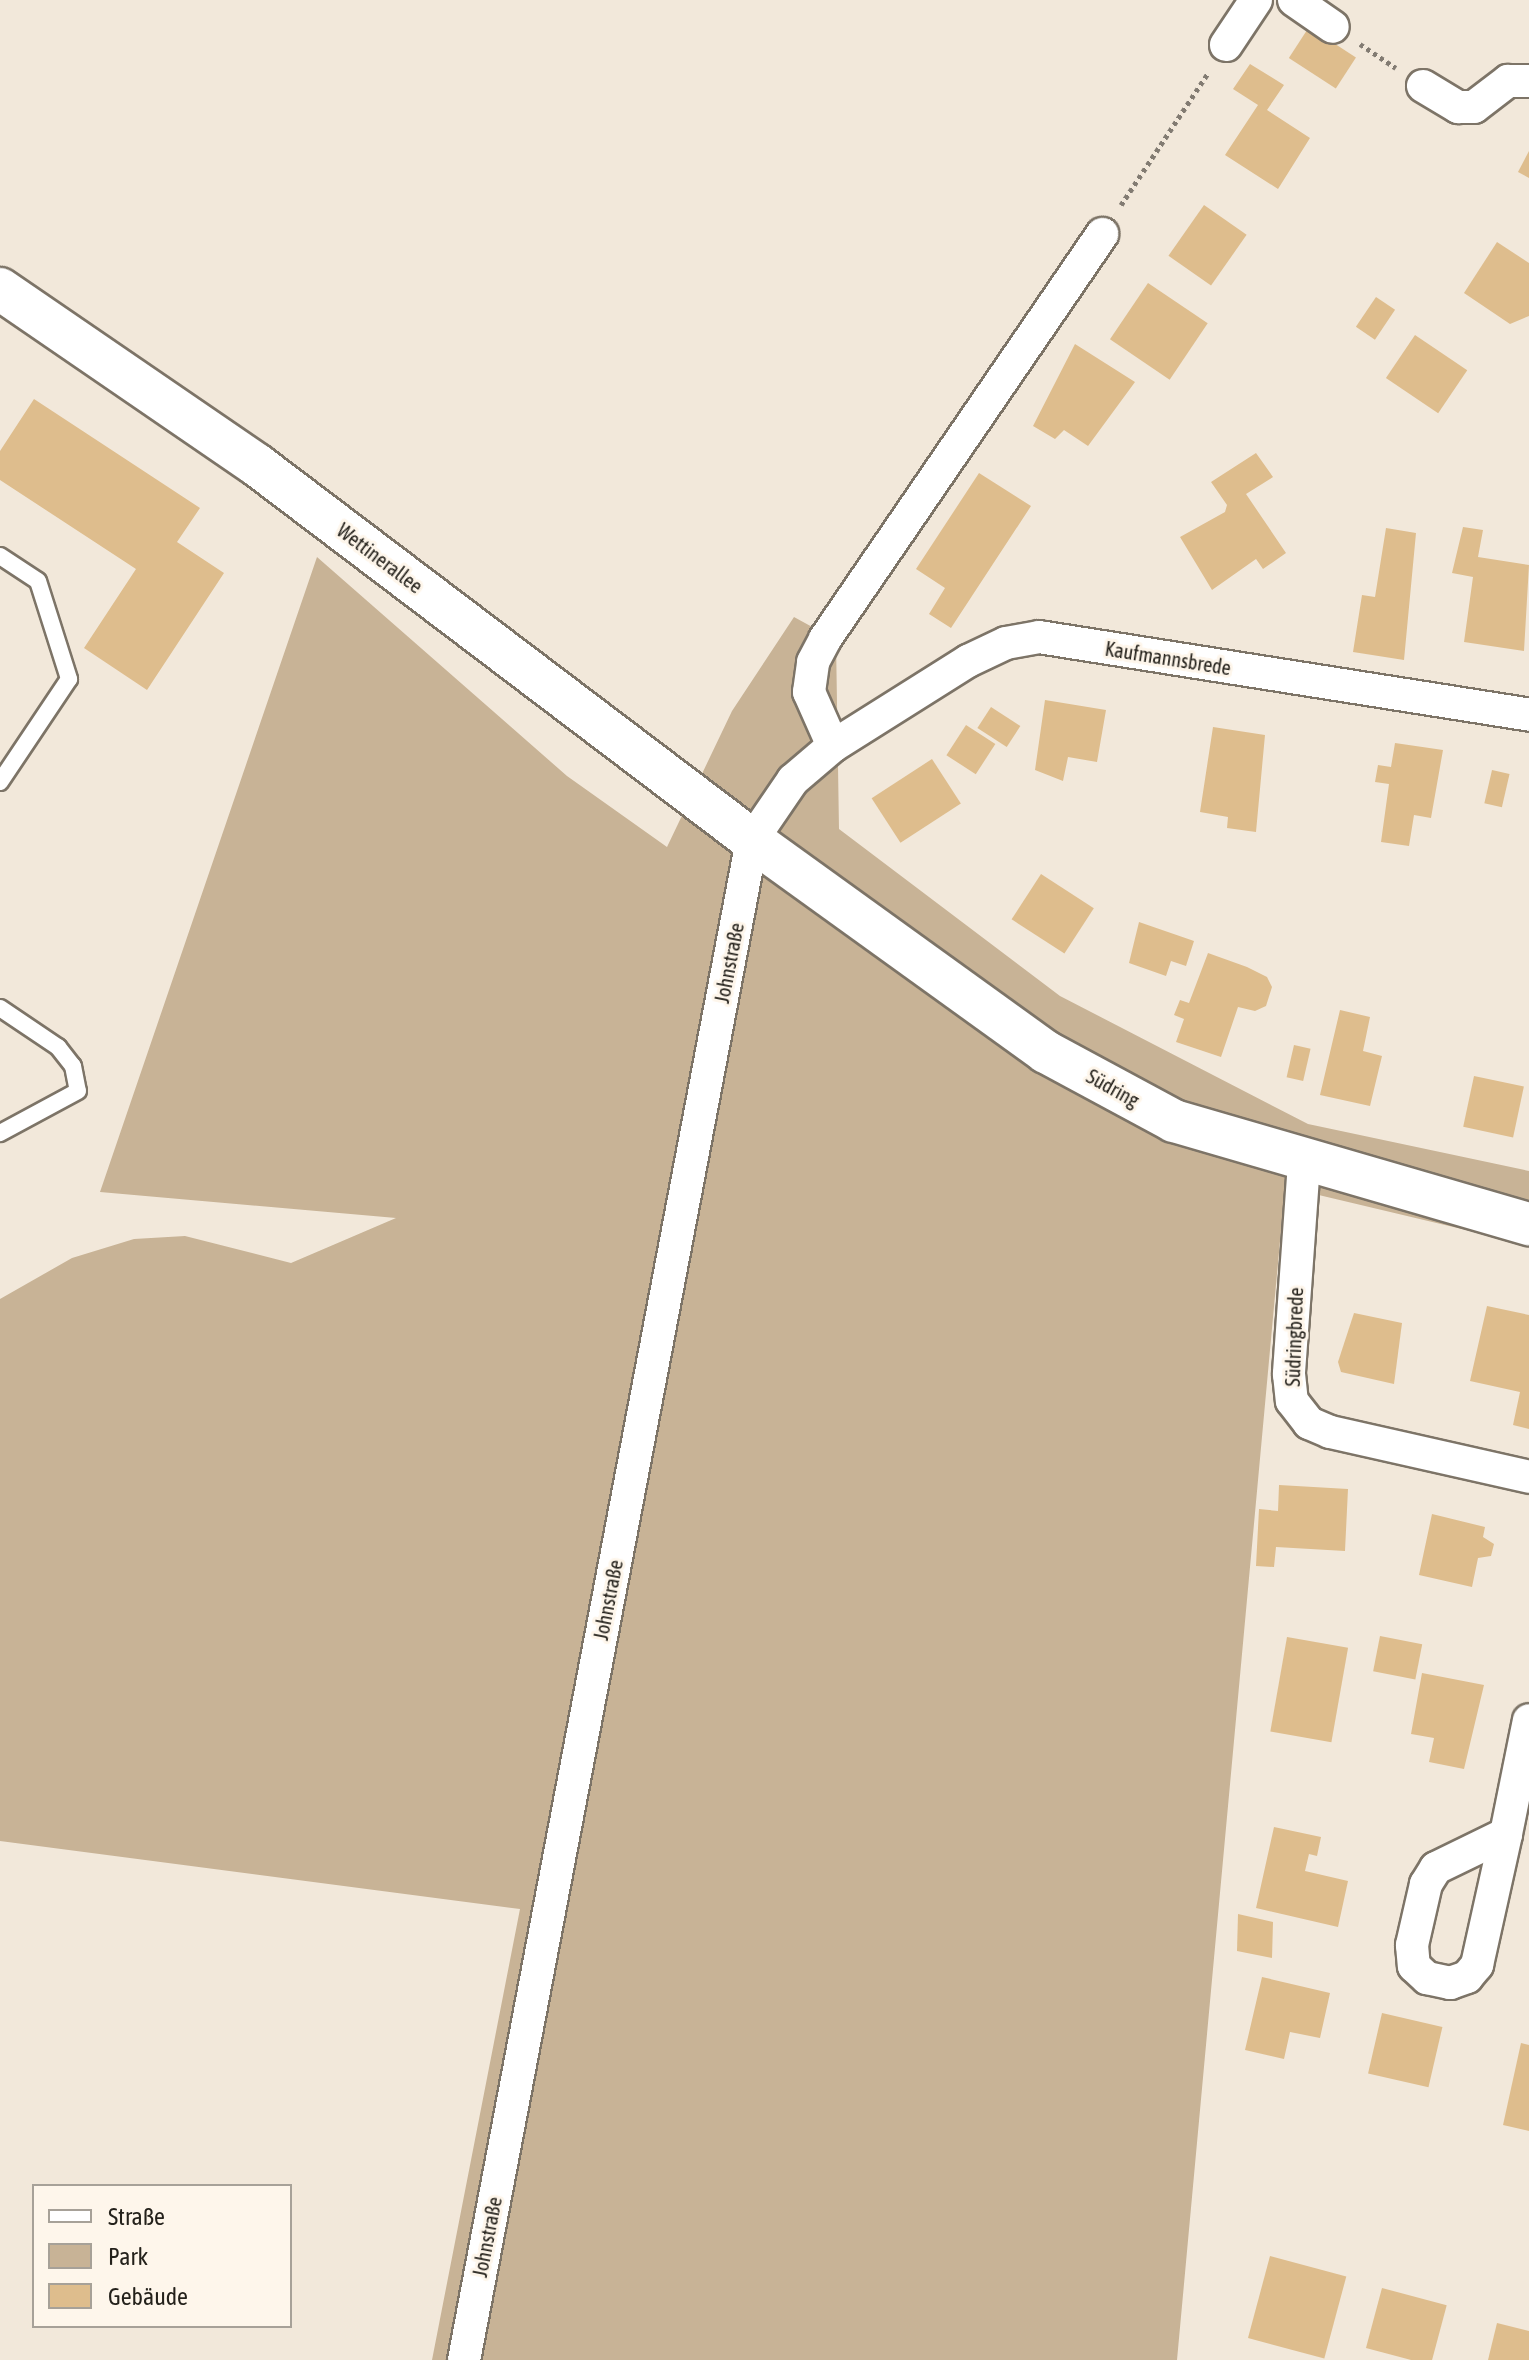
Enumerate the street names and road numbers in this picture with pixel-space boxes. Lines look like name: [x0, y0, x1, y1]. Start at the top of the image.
street label: Wettinerallee: [332, 518, 428, 598]
street label: Kaufmannsbrede: [1103, 636, 1233, 680]
street label: Johnstraße: [709, 921, 749, 1005]
street label: Südring: [1083, 1064, 1143, 1112]
street label: Südringbrede: [1280, 1287, 1308, 1387]
street label: Johnstraße: [588, 1558, 628, 1642]
street label: Johnstraße: [467, 2195, 507, 2279]

